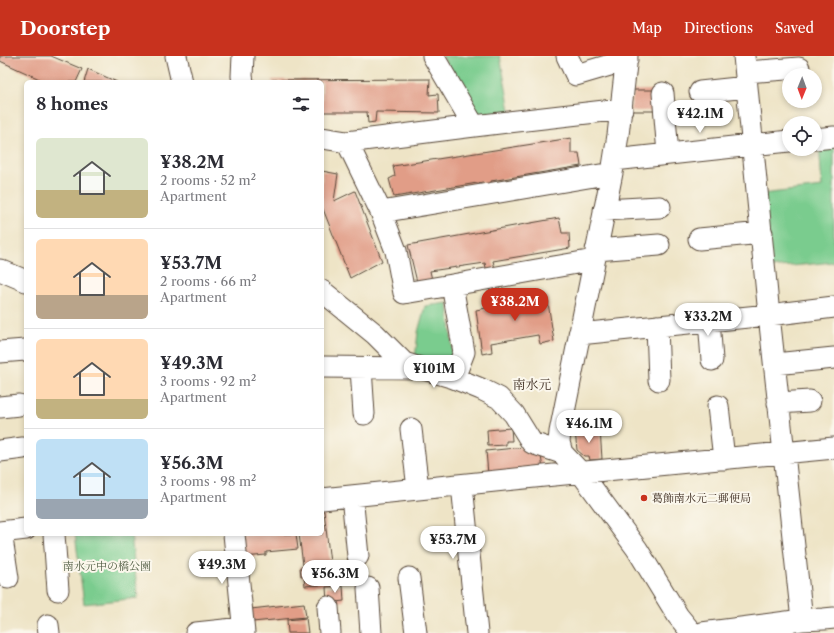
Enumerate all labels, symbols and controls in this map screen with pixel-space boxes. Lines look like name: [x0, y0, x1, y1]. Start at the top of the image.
text: Doorstep: [20, 17, 110, 40]
text: Map: [632, 19, 662, 37]
text: Directions: [684, 19, 753, 37]
text: Saved: [775, 19, 814, 37]
north arrow: [782, 68, 822, 108]
map controls: [782, 68, 822, 156]
icon: filters: [290, 93, 312, 115]
text: 8 homes: [36, 94, 108, 114]
pin: ¥42.1M: [667, 100, 733, 134]
text: ¥42.1M: [676, 105, 724, 121]
button: locate: [782, 116, 822, 156]
text: ¥38.2M: [160, 152, 225, 172]
icon: home: [68, 154, 116, 202]
text: 2 rooms · 52 m²: [160, 172, 256, 188]
text: Apartment: [160, 188, 227, 204]
text: ¥53.7M: [160, 253, 222, 273]
icon: home: [68, 255, 116, 303]
text: 2 rooms · 66 m²: [160, 273, 257, 289]
pin: ¥38.2M: [482, 288, 548, 322]
text: Apartment: [160, 289, 227, 305]
text: ¥38.2M: [490, 293, 540, 309]
pin: ¥33.2M: [675, 303, 741, 337]
text: ¥33.2M: [684, 308, 732, 324]
text: ¥49.3M: [160, 353, 224, 373]
icon: home: [68, 355, 116, 403]
pin: ¥101M: [406, 355, 462, 389]
text: ¥101M: [413, 360, 455, 376]
text: 3 rooms · 92 m²: [160, 373, 256, 389]
district label: 南水元: [512, 376, 552, 392]
text: Apartment: [160, 389, 227, 405]
pin: ¥46.1M: [556, 410, 622, 444]
text: ¥46.1M: [565, 415, 613, 431]
text: ¥56.3M: [160, 453, 224, 473]
icon: home: [68, 455, 116, 503]
text: 3 rooms · 98 m²: [160, 473, 256, 489]
text: Apartment: [160, 489, 227, 505]
place label: 葛飾南水元二郵便局: [652, 491, 751, 505]
marker: 葛飾南水元二郵便局: [639, 493, 649, 503]
pin: ¥53.7M: [420, 526, 486, 560]
text: ¥53.7M: [429, 531, 477, 547]
pin: ¥49.3M: [189, 551, 255, 585]
text: ¥49.3M: [198, 556, 246, 572]
park label: 南水元中の橋公園: [63, 559, 151, 573]
pin: ¥56.3M: [302, 560, 368, 594]
text: ¥56.3M: [311, 565, 359, 581]

